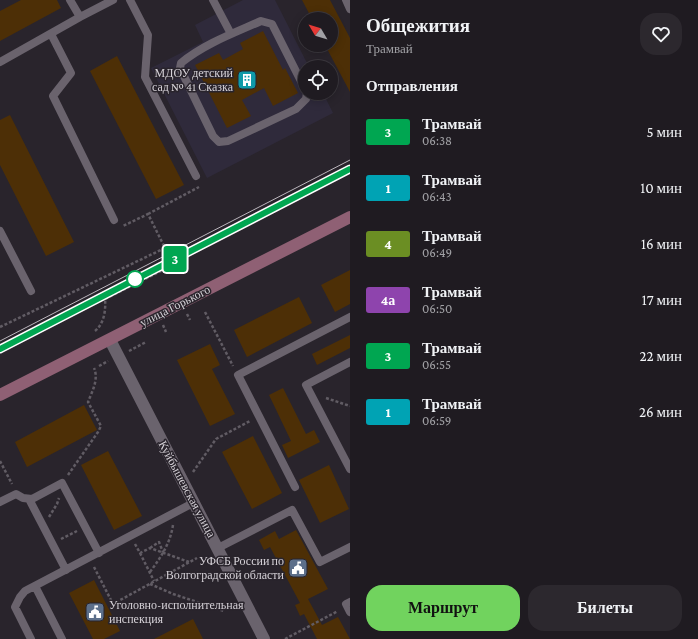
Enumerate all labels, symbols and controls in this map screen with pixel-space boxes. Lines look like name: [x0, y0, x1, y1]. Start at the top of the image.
north arrow: [298, 12, 338, 52]
map controls: [298, 12, 338, 100]
button: heart: [640, 13, 682, 55]
text: Общежития: [366, 15, 470, 36]
text: Трамвай: [366, 41, 413, 56]
button: locate: [298, 60, 338, 100]
place label: МДОУ детский сад № 41 Сказка: [152, 66, 234, 94]
building icon: МДОУ детский сад № 41 Сказка: [236, 69, 258, 91]
text: Отправления: [366, 78, 458, 94]
text: Трамвай: [422, 116, 482, 132]
text: 3: [385, 124, 391, 140]
text: 5 мин: [647, 124, 682, 140]
text: 06:38: [422, 133, 452, 148]
text: Трамвай: [422, 172, 482, 188]
text: 1: [385, 180, 391, 196]
text: 10 мин: [640, 180, 682, 196]
text: 06:43: [422, 189, 452, 204]
text: Трамвай: [422, 228, 482, 244]
text: 4: [384, 236, 392, 252]
text: 16 мин: [641, 236, 682, 252]
text: 06:49: [422, 245, 452, 260]
line badge: 3: [162, 246, 188, 272]
text: 3: [172, 251, 178, 267]
unlabelled marker: [126, 270, 144, 288]
street label: улица Горького: [137, 282, 213, 330]
text: Трамвай: [422, 284, 482, 300]
text: 4а: [381, 292, 395, 308]
text: 17 мин: [642, 292, 682, 308]
text: 06:50: [422, 301, 452, 316]
text: Трамвай: [422, 340, 482, 356]
text: 3: [385, 348, 391, 364]
text: 22 мин: [639, 348, 682, 364]
text: 06:55: [422, 357, 451, 372]
text: Трамвай: [422, 396, 482, 412]
text: 1: [385, 404, 391, 420]
text: 26 мин: [639, 404, 682, 420]
text: 06:59: [422, 413, 451, 428]
street label: Куйбышевская улица: [156, 438, 219, 540]
place label: УФСБ России по Волгоградской области: [166, 554, 285, 582]
public building icon: УФСБ России по Волгоградской области: [287, 557, 309, 579]
button: Маршрут: [366, 585, 520, 631]
button: Билеты: [528, 585, 682, 631]
place label: Уголовно-исполнительная инспекция: [109, 598, 244, 626]
public building icon: Уголовно-исполнительная инспекция: [84, 601, 106, 623]

